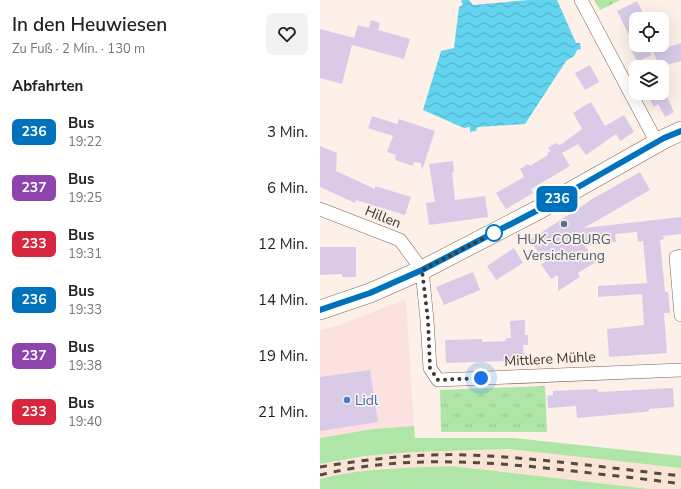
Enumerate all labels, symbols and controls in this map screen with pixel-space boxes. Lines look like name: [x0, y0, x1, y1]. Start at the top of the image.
text: In den Heuwiesen: [12, 12, 167, 38]
map controls: [629, 12, 669, 100]
button: locate: [629, 12, 669, 52]
button: heart: [266, 13, 308, 55]
text: Zu Fuß · 2 Min. · 130 m: [12, 40, 145, 58]
button: layers: [629, 60, 669, 100]
text: Abfahrten: [12, 76, 83, 96]
text: Bus: [68, 113, 94, 133]
text: 236: [21, 122, 47, 141]
text: 3 Min.: [267, 122, 308, 142]
text: 19:22: [68, 133, 102, 151]
text: Bus: [68, 169, 94, 189]
text: 237: [21, 178, 47, 197]
text: 6 Min.: [267, 178, 308, 198]
line badge: 236: [534, 186, 580, 212]
text: 19:25: [68, 189, 102, 207]
text: 236: [544, 189, 570, 208]
street label: Hillen: [362, 201, 404, 233]
marker: HUK-COBURG Versicherung: [559, 219, 569, 229]
unlabelled marker: [485, 224, 503, 242]
text: Bus: [68, 225, 94, 245]
place label: HUK-COBURG Versicherung: [517, 230, 611, 265]
text: 233: [21, 234, 47, 253]
text: 12 Min.: [258, 234, 308, 254]
text: 19:31: [68, 245, 102, 263]
text: Bus: [68, 281, 94, 301]
text: 236: [21, 290, 47, 309]
text: 14 Min.: [258, 290, 308, 310]
text: 19:33: [68, 301, 102, 319]
text: Bus: [68, 337, 94, 357]
text: 237: [21, 346, 47, 365]
text: 19 Min.: [258, 346, 308, 366]
street label: Mittlere Mühle: [504, 347, 596, 371]
text: 19:38: [68, 357, 102, 375]
your location: [471, 368, 491, 388]
place label: Lidl: [355, 391, 379, 410]
text: Bus: [68, 393, 94, 413]
marker: Lidl: [342, 395, 352, 405]
text: 233: [21, 402, 47, 421]
text: 21 Min.: [258, 402, 308, 422]
text: 19:40: [68, 413, 102, 431]

